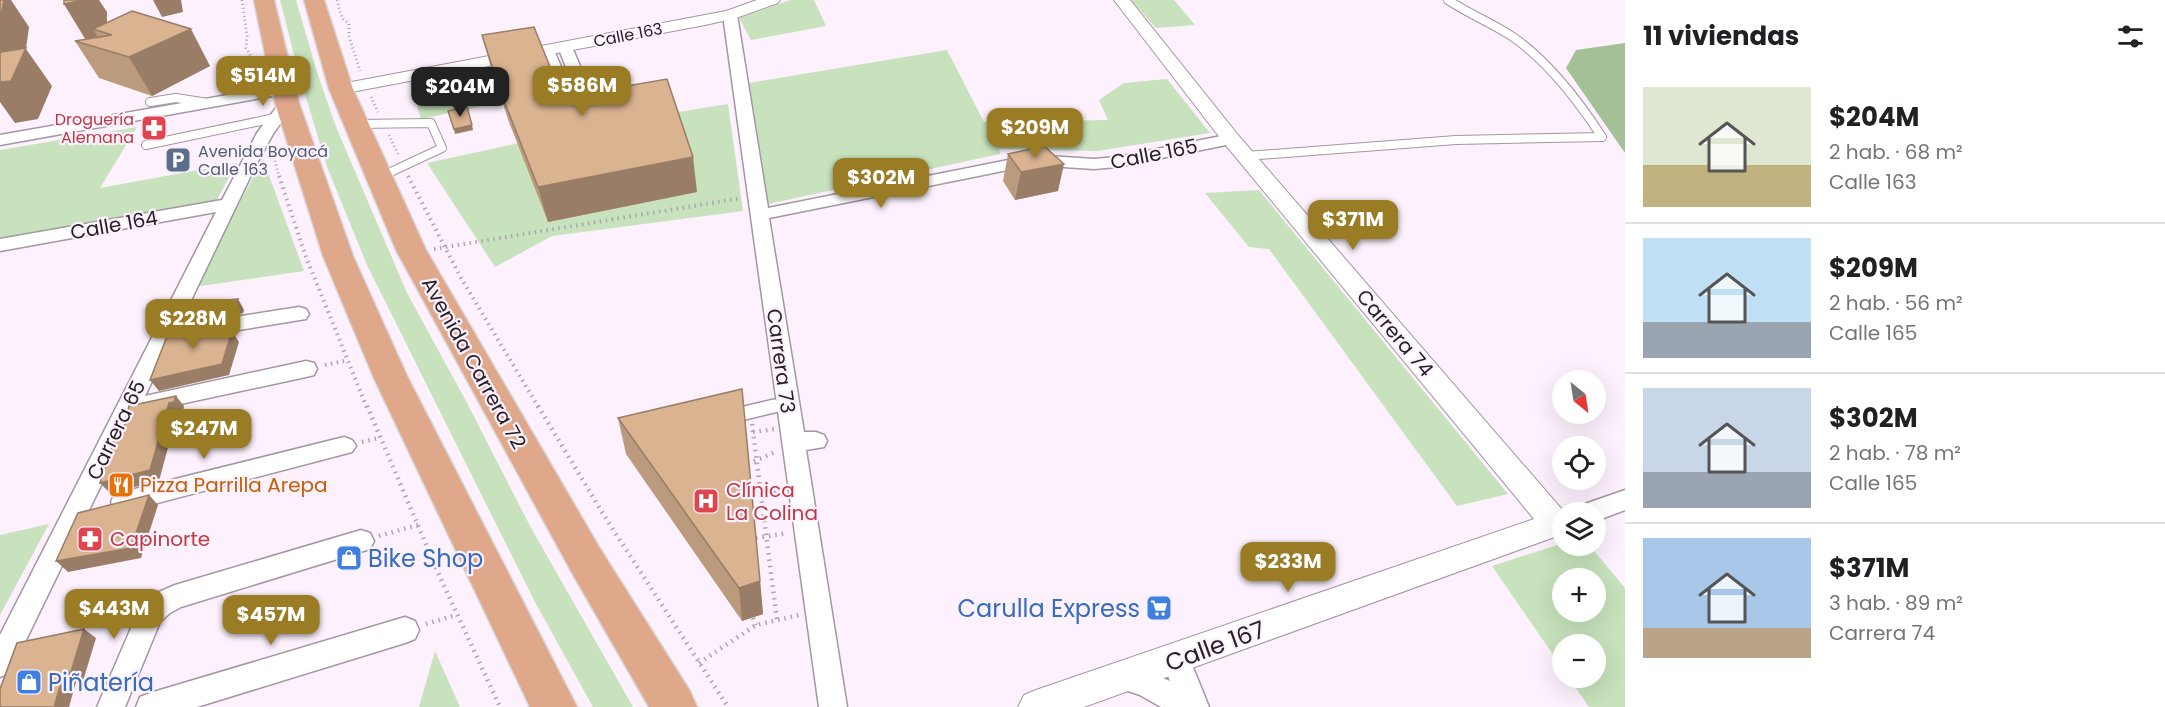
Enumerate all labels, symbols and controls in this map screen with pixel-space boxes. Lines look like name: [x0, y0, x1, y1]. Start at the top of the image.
street label: Calle 163: [591, 17, 665, 53]
text: 11 viviendas: [1643, 18, 1799, 54]
icon: filters: [2114, 20, 2147, 53]
pin: $514M: [221, 56, 305, 107]
text: $514M: [230, 61, 296, 89]
pin: $586M: [540, 66, 624, 117]
pin: $204M: [418, 67, 502, 118]
text: $586M: [547, 71, 617, 99]
text: $204M: [425, 72, 495, 100]
text: $204M: [1829, 99, 1919, 135]
place label: Droguería Alemana: [55, 108, 134, 149]
pin: $209M: [993, 108, 1077, 159]
icon: home: [1691, 111, 1763, 183]
pharmacy icon: Droguería Alemana: [139, 113, 169, 143]
text: $209M: [1001, 113, 1069, 141]
street label: Calle 165: [1108, 132, 1200, 176]
text: 2 hab. · 68 m²: [1829, 138, 1963, 166]
place label: Avenida Boyacá Calle 163: [198, 140, 328, 181]
parking icon: Avenida Boyacá Calle 163: [163, 145, 193, 175]
pin: $302M: [839, 158, 923, 209]
text: $302M: [847, 163, 915, 191]
text: Calle 163: [1829, 168, 1916, 196]
pin: $371M: [1311, 200, 1395, 251]
street label: Calle 164: [68, 204, 160, 246]
text: $371M: [1322, 205, 1384, 233]
text: $209M: [1829, 250, 1918, 286]
icon: home: [1691, 262, 1763, 334]
street label: Avenida Carrera 72: [415, 272, 533, 454]
street label: Carrera 74: [1350, 283, 1440, 383]
text: 2 hab. · 56 m²: [1829, 289, 1963, 317]
pin: $228M: [151, 299, 235, 350]
text: $228M: [159, 304, 227, 332]
street label: Carrera 73: [760, 307, 802, 415]
text: Calle 165: [1829, 319, 1917, 347]
north arrow: [1552, 370, 1606, 424]
map controls: [1552, 370, 1606, 688]
street label: Carrera 65: [80, 375, 152, 485]
text: $302M: [1829, 400, 1918, 436]
pin: $247M: [162, 409, 246, 460]
icon: home: [1691, 412, 1763, 484]
text: $247M: [170, 414, 238, 442]
button: locate: [1552, 436, 1606, 490]
text: 2 hab. · 78 m²: [1829, 439, 1961, 467]
text: Calle 165: [1829, 469, 1917, 497]
restaurant icon: Pizza Parrilla Arepa: [106, 470, 136, 500]
place label: Pizza Parrilla Arepa: [140, 471, 328, 499]
place label: Clínica La Colina: [726, 476, 818, 527]
hospital icon: Clínica La Colina: [691, 486, 721, 516]
button: layers: [1552, 502, 1606, 556]
pharmacy icon: Capinorte: [75, 524, 105, 554]
place label: Capinorte: [110, 525, 210, 553]
place label: Bike Shop: [368, 542, 483, 575]
pin: $233M: [1246, 542, 1330, 593]
shop icon: Bike Shop: [334, 543, 364, 573]
text: $233M: [1254, 547, 1322, 575]
text: $371M: [1829, 550, 1909, 586]
icon: home: [1691, 562, 1763, 634]
button: +: [1552, 568, 1606, 622]
pin: $443M: [72, 589, 156, 640]
text: 3 hab. · 89 m²: [1829, 589, 1963, 617]
place label: Carulla Express: [958, 592, 1140, 625]
supermarket icon: Carulla Express: [1144, 593, 1174, 623]
text: $443M: [79, 594, 149, 622]
pin: $457M: [229, 595, 313, 646]
text: $457M: [237, 600, 305, 628]
street label: Calle 167: [1161, 613, 1269, 679]
text: Carrera 74: [1829, 619, 1935, 647]
button: −: [1552, 634, 1606, 688]
place label: Piñatería: [48, 666, 154, 699]
shop icon: Piñatería: [14, 667, 44, 697]

